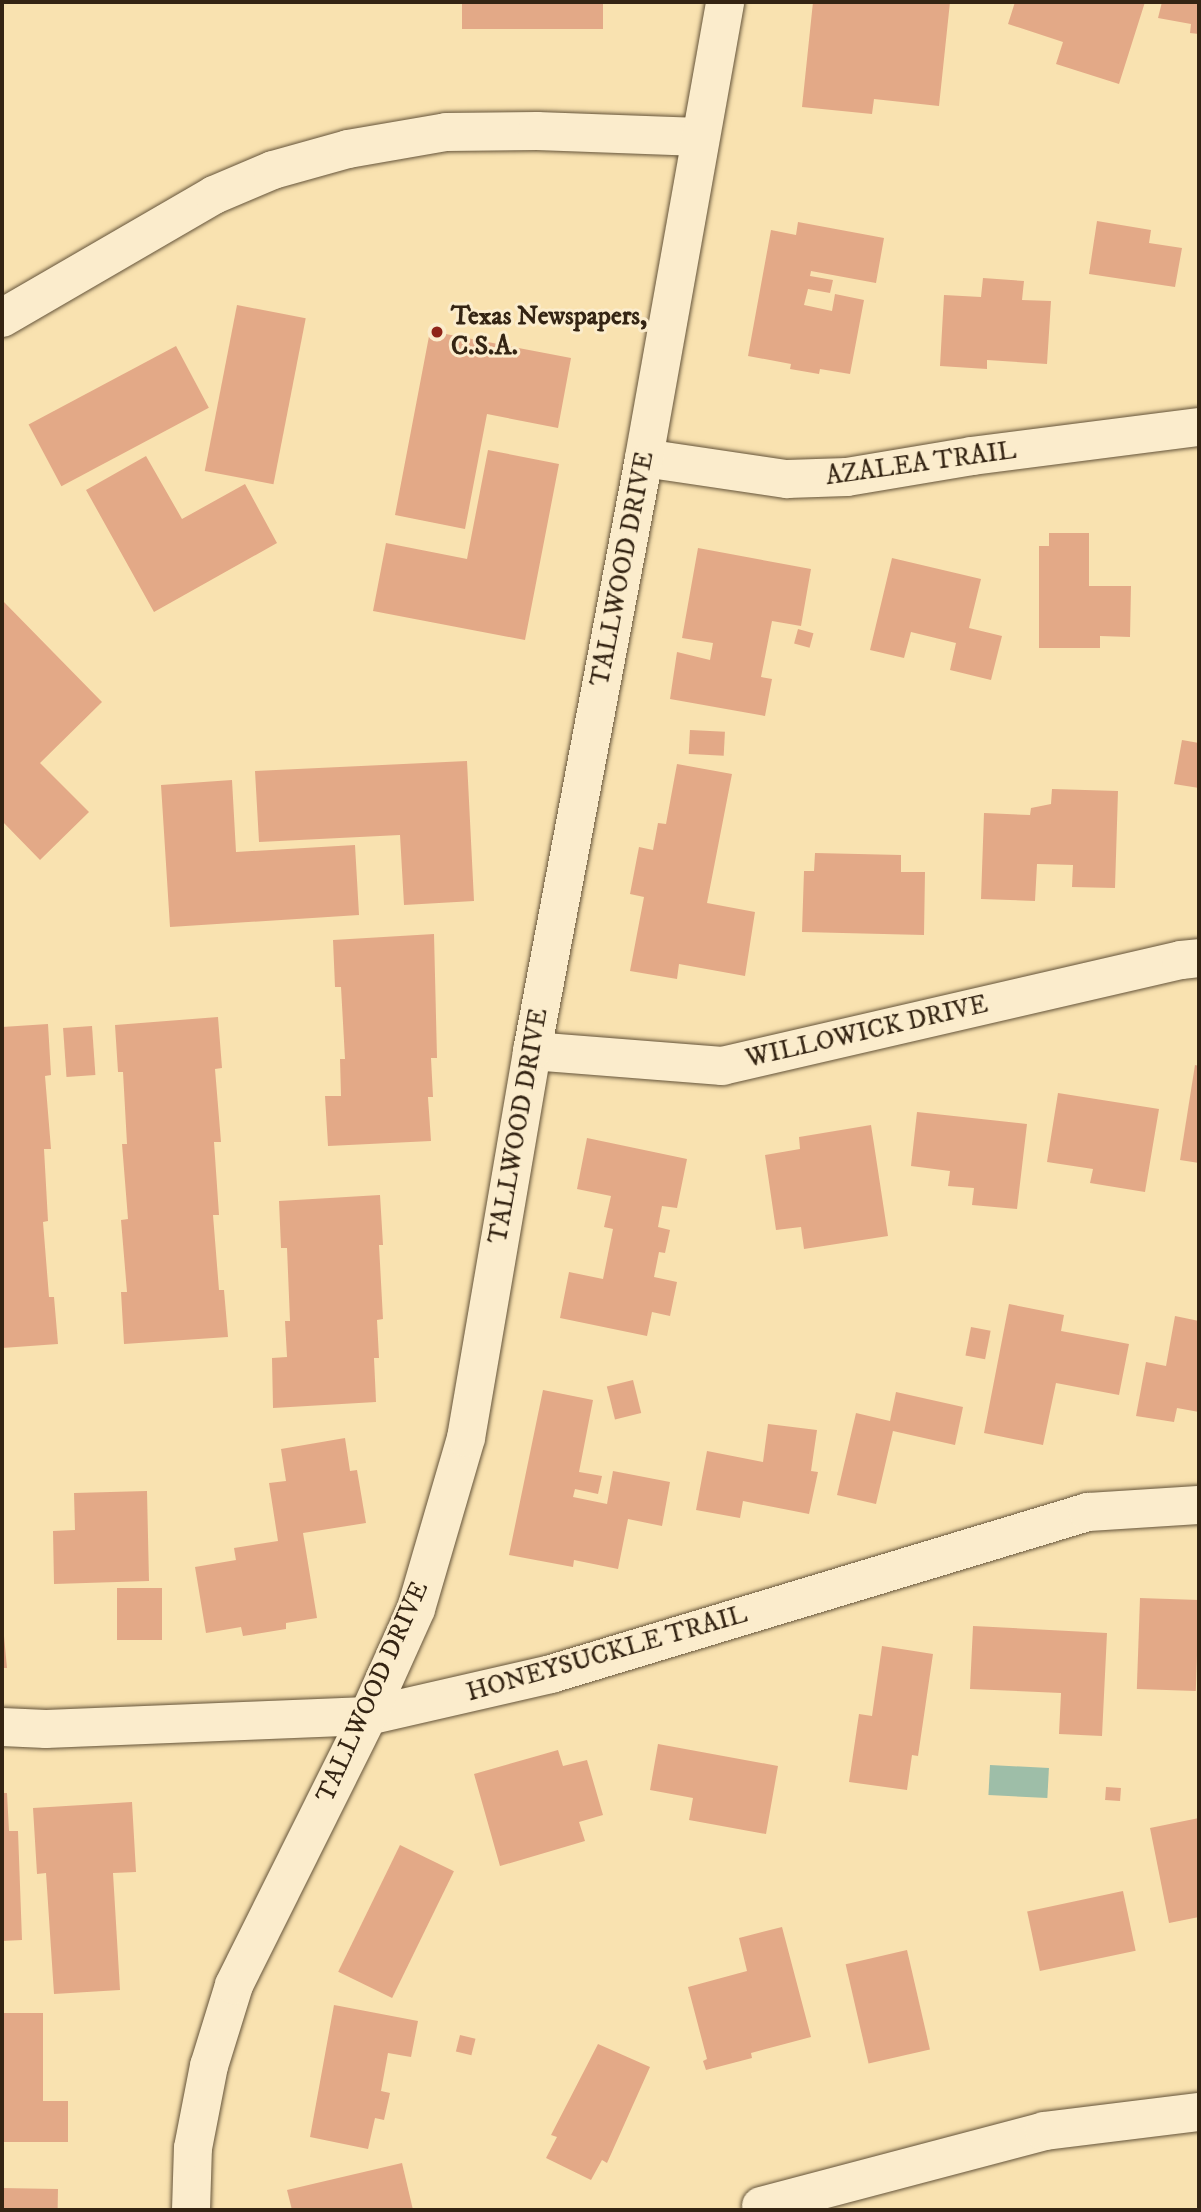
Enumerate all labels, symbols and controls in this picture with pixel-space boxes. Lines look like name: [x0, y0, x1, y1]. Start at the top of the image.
place label: Texas Newspapers, C.S.A.: [451, 301, 647, 362]
marker: Texas Newspapers, C.S.A.: [429, 324, 445, 340]
street label: AZALEA TRAIL: [824, 435, 1018, 493]
street label: TALLWOOD DRIVE: [585, 449, 661, 689]
street label: WILLOWICK DRIVE: [743, 989, 991, 1075]
street label: TALLWOOD DRIVE: [483, 1006, 555, 1246]
street label: TALLWOOD DRIVE: [310, 1577, 436, 1807]
street label: HONEYSUCKLE TRAIL: [463, 1599, 751, 1709]

